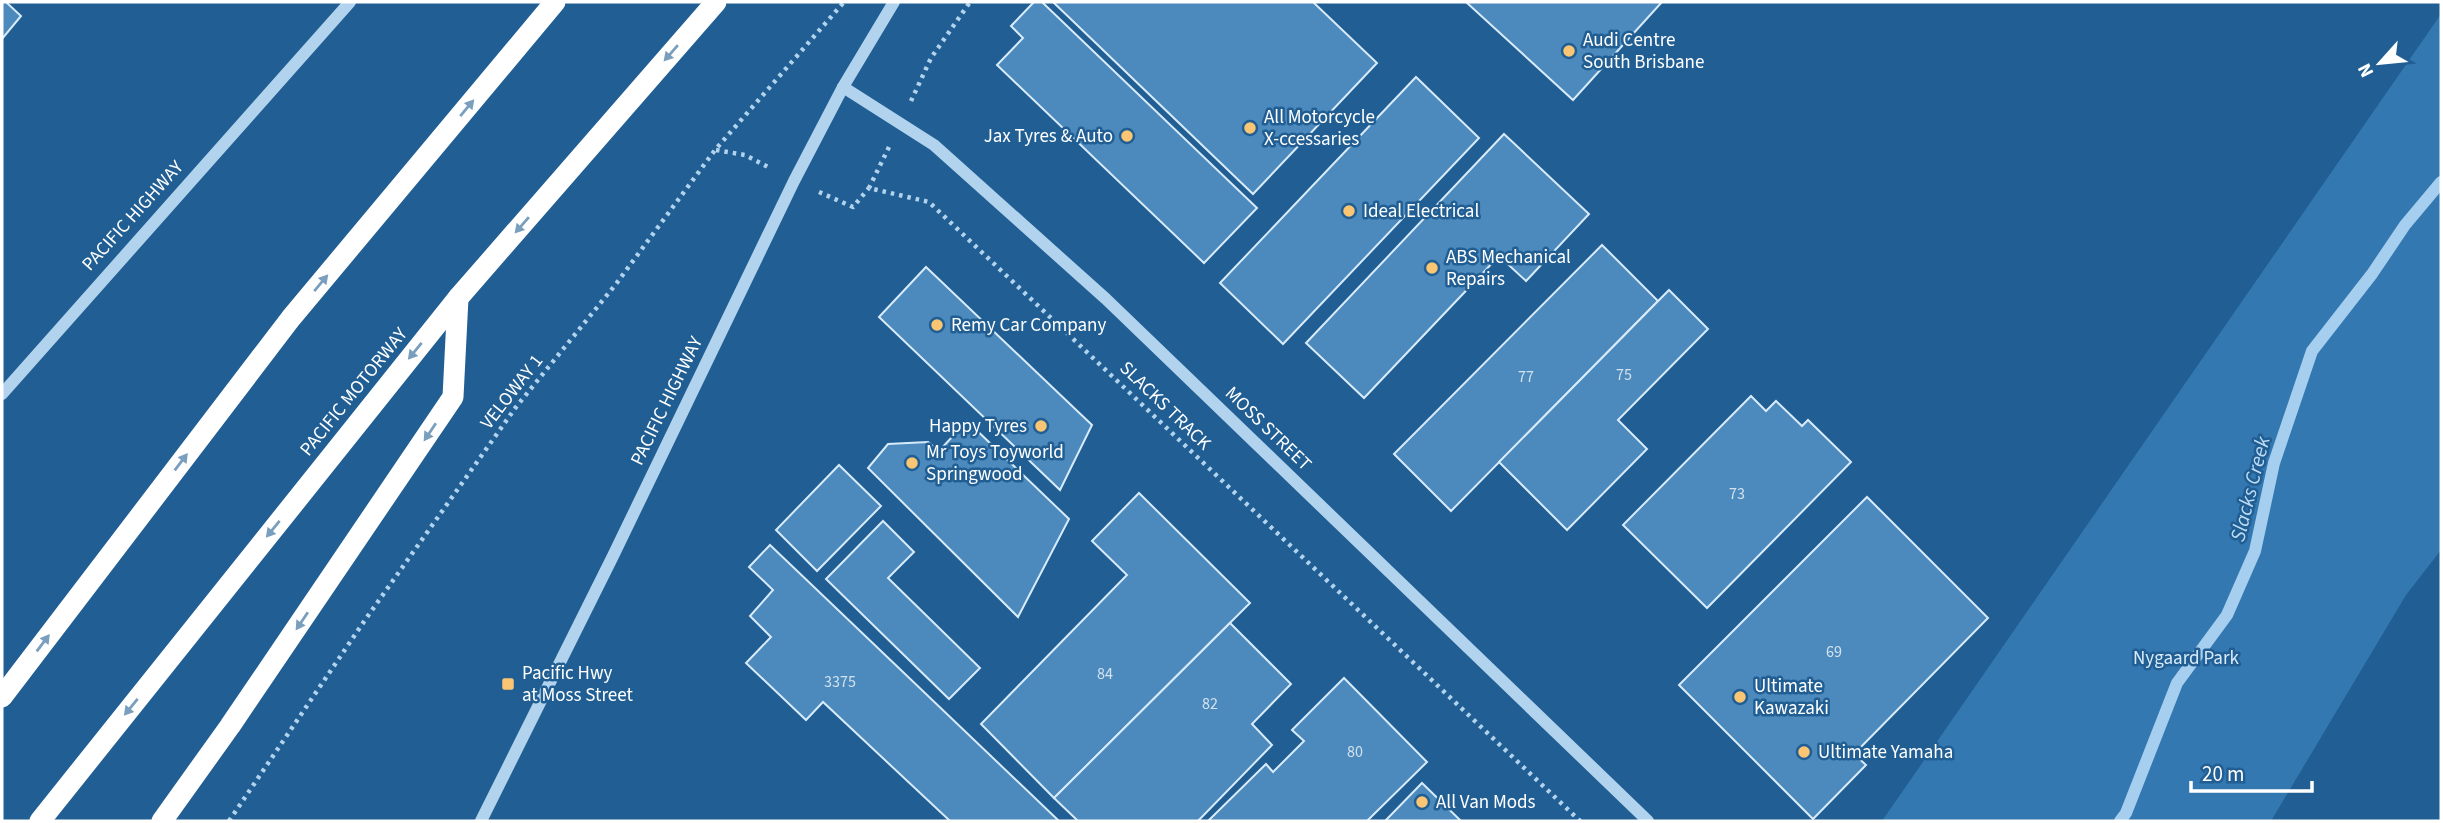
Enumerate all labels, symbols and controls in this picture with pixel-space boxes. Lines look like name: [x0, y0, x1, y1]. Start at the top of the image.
place label: Audi Centre South Brisbane: [1583, 27, 1704, 76]
north arrow: [2345, 28, 2415, 98]
marker: Audi Centre South Brisbane: [1561, 43, 1577, 59]
one-way arrow: [664, 45, 679, 62]
text: N: [2351, 58, 2381, 82]
one-way arrow: [459, 99, 474, 117]
place label: All Motorcycle X-ccessaries: [1264, 104, 1375, 153]
marker: All Motorcycle X-ccessaries: [1242, 120, 1258, 136]
place label: Jax Tyres & Auto: [984, 123, 1113, 150]
marker: Jax Tyres & Auto: [1119, 128, 1135, 144]
street label: PACIFIC HIGHWAY: [76, 154, 191, 277]
place label: Ideal Electrical: [1363, 198, 1479, 225]
marker: Ideal Electrical: [1341, 203, 1357, 219]
one-way arrow: [514, 216, 530, 234]
place label: ABS Mechanical Repairs: [1446, 244, 1571, 293]
marker: ABS Mechanical Repairs: [1424, 260, 1440, 276]
one-way arrow: [313, 274, 328, 291]
place label: Remy Car Company: [951, 312, 1106, 339]
marker: Remy Car Company: [929, 317, 945, 333]
street label: PACIFIC MOTORWAY: [294, 321, 415, 462]
street label: PACIFIC HIGHWAY: [624, 331, 710, 470]
one-way arrow: [408, 342, 423, 360]
street label: VELOWAY 1: [474, 349, 550, 435]
street label: SLACKS TRACK: [1113, 355, 1217, 457]
house number: 75: [1616, 364, 1632, 386]
house number: 77: [1518, 366, 1534, 388]
street label: MOSS STREET: [1219, 381, 1317, 477]
place label: Happy Tyres: [929, 413, 1027, 440]
marker: Happy Tyres: [1033, 418, 1049, 434]
one-way arrow: [424, 423, 437, 442]
water label: Slacks Creek: [2222, 432, 2278, 545]
place label: Mr Toys Toyworld Springwood: [926, 439, 1064, 488]
one-way arrow: [174, 453, 188, 471]
marker: Mr Toys Toyworld Springwood: [904, 455, 920, 471]
house number: 73: [1729, 483, 1745, 505]
one-way arrow: [266, 520, 281, 538]
one-way arrow: [295, 612, 309, 630]
one-way arrow: [36, 634, 50, 652]
house number: 69: [1826, 641, 1842, 663]
park label: Nygaard Park: [2133, 645, 2240, 672]
place label: Pacific Hwy at Moss Street: [522, 660, 634, 709]
house number: 84: [1097, 663, 1113, 685]
house number: 3375: [824, 671, 856, 693]
place label: Ultimate Kawazaki: [1754, 673, 1829, 722]
marker: Pacific Hwy at Moss Street: [500, 676, 516, 692]
marker: Ultimate Kawazaki: [1732, 689, 1748, 705]
house number: 82: [1202, 693, 1218, 715]
one-way arrow: [124, 697, 139, 715]
place label: Ultimate Yamaha: [1818, 739, 1953, 766]
house number: 80: [1347, 741, 1363, 763]
marker: Ultimate Yamaha: [1796, 744, 1812, 760]
scale bar: [2191, 750, 2312, 794]
text: 20 m: [2202, 759, 2244, 789]
place label: All Van Mods: [1436, 789, 1536, 816]
marker: All Van Mods: [1414, 794, 1430, 810]

